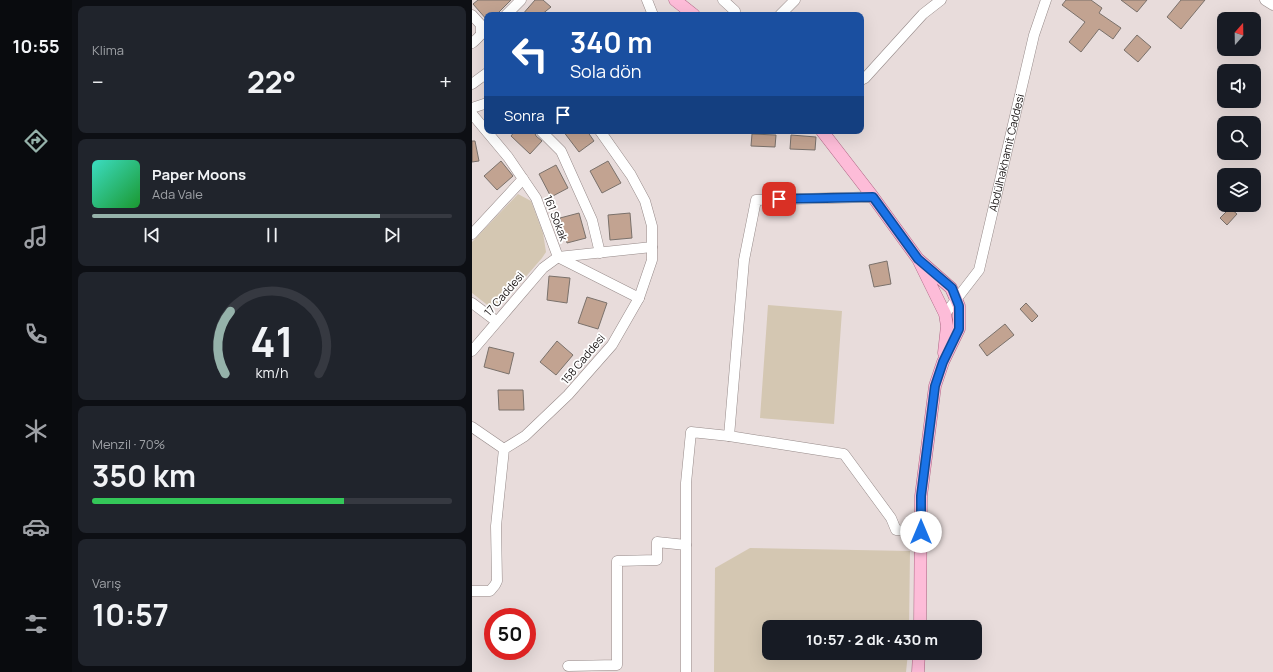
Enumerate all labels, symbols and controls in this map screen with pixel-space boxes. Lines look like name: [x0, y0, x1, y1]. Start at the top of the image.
north arrow: [1217, 12, 1261, 56]
map controls: [1217, 12, 1261, 212]
text: 340 m: [570, 23, 653, 61]
icon: left: [504, 28, 556, 80]
text: 10:55: [13, 34, 60, 58]
text: Klima: [92, 41, 124, 59]
text: Sola dön: [570, 59, 642, 83]
text: 22°: [247, 61, 296, 102]
button: sound: [1217, 64, 1261, 108]
text: −: [92, 67, 104, 97]
text: +: [439, 67, 452, 97]
street label: Abdülhakhamit Caddesi: [985, 92, 1027, 213]
icon: arrive: [552, 104, 574, 126]
text: Sonra: [504, 105, 544, 126]
button: search: [1217, 116, 1261, 160]
icon: directions: [22, 127, 50, 155]
text: Paper Moons: [152, 164, 246, 185]
button: layers: [1217, 168, 1261, 212]
pin: [762, 182, 796, 216]
text: Ada Vale: [152, 185, 203, 203]
icon: arrive: [768, 188, 790, 210]
street label: 161 Sokak: [541, 193, 572, 243]
icon: music: [22, 223, 50, 251]
icon: previous: [141, 224, 163, 246]
icon: pause: [261, 224, 283, 246]
icon: next: [381, 224, 403, 246]
street label: 17 Caddesi: [480, 268, 527, 319]
text: 41: [250, 313, 294, 369]
icon: phone: [22, 320, 50, 348]
street label: 158 Caddesi: [557, 330, 608, 387]
text: km/h: [255, 363, 289, 382]
icon: climate: [22, 417, 50, 445]
text: Menzil · 70%: [92, 435, 165, 453]
text: 350 km: [92, 455, 196, 496]
position arrow: [900, 511, 942, 553]
icon: car: [22, 513, 50, 541]
text: Varış: [92, 574, 121, 592]
text: 10:57: [92, 594, 169, 635]
speed limit sign: 50: [484, 608, 536, 660]
icon: filters: [22, 610, 50, 638]
text: 10:57 · 2 dk · 430 m: [806, 629, 938, 650]

